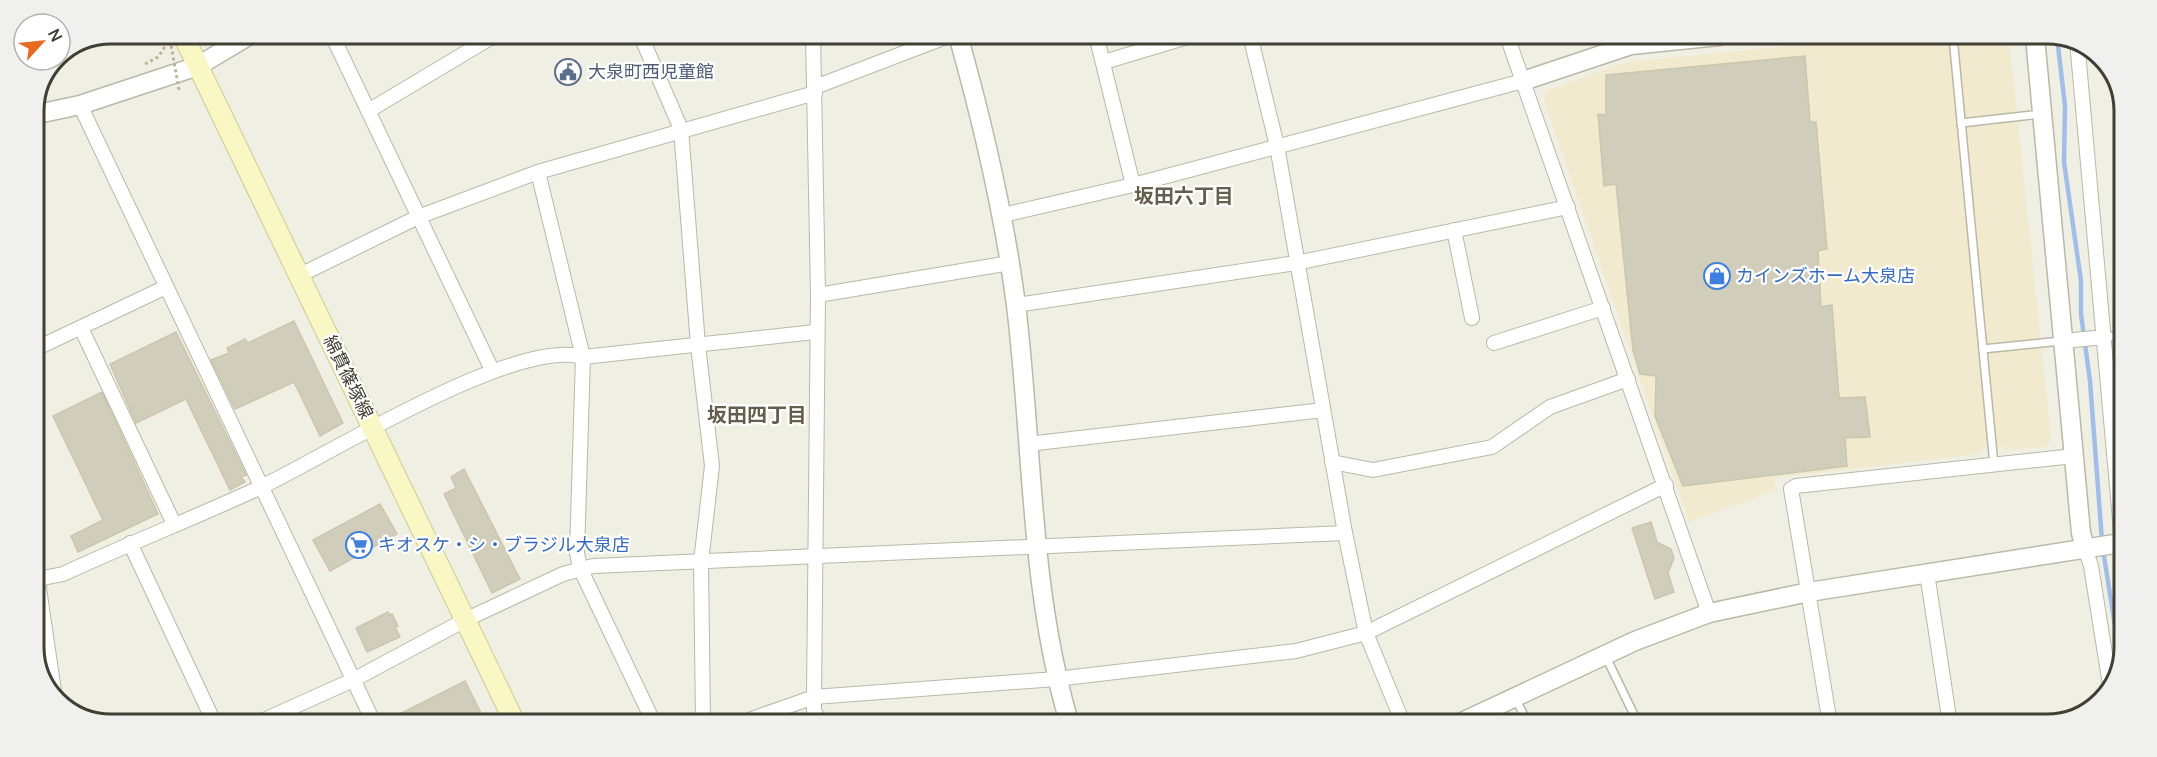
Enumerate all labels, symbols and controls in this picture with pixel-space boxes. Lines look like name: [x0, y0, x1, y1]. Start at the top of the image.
north arrow: [12, 12, 72, 72]
text: N: [43, 25, 68, 45]
public building icon: 大泉町西児童館: [553, 57, 583, 87]
place label: 大泉町西児童館: [588, 59, 714, 83]
district label: 坂田六丁目: [1134, 182, 1234, 209]
shop icon: カインズホーム大泉店: [1702, 261, 1732, 291]
place label: カインズホーム大泉店: [1736, 263, 1915, 287]
street label: 綿貫篠塚線: [318, 331, 379, 422]
district label: 坂田四丁目: [707, 401, 807, 428]
supermarket icon: キオスケ・シ・ブラジル大泉店: [344, 530, 374, 560]
place label: キオスケ・シ・ブラジル大泉店: [378, 532, 630, 556]

